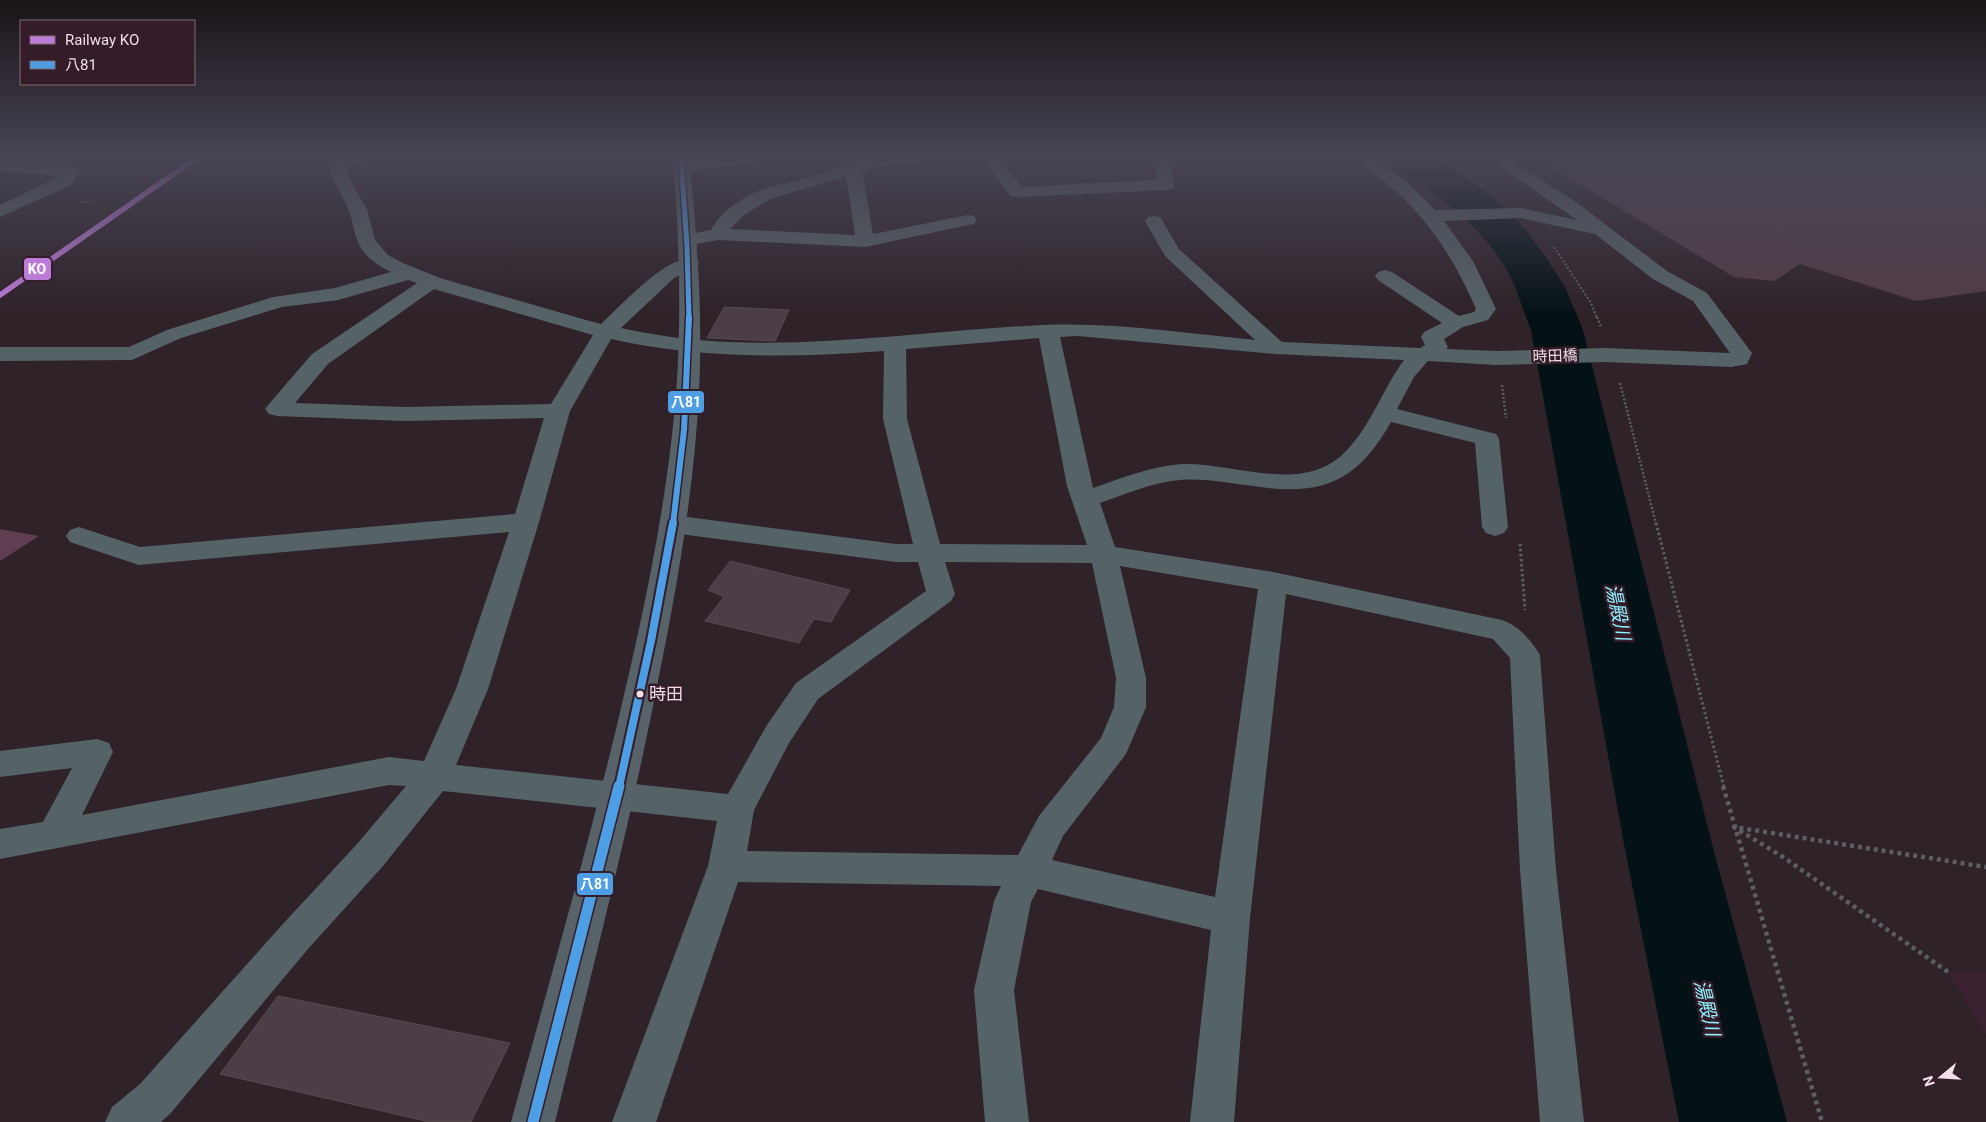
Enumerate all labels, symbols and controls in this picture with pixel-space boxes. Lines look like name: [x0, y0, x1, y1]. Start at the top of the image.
legend: [20, 20, 195, 85]
text: Railway KO: [65, 31, 139, 49]
text: 八81: [65, 56, 97, 74]
line badge: KO: [23, 257, 52, 281]
text: KO: [28, 261, 47, 277]
street label: 時田橋: [1532, 346, 1578, 366]
line badge: 八81: [667, 390, 705, 414]
text: 八81: [671, 394, 701, 410]
water label: 湯殿川: [1601, 582, 1636, 644]
place label: 時田: [649, 684, 683, 704]
marker: 時田: [635, 689, 645, 699]
line badge: 八81: [576, 872, 614, 896]
text: 八81: [580, 876, 610, 892]
water label: 湯殿川: [1689, 978, 1725, 1040]
north arrow: [1916, 1052, 1966, 1102]
text: N: [1919, 1074, 1938, 1088]

